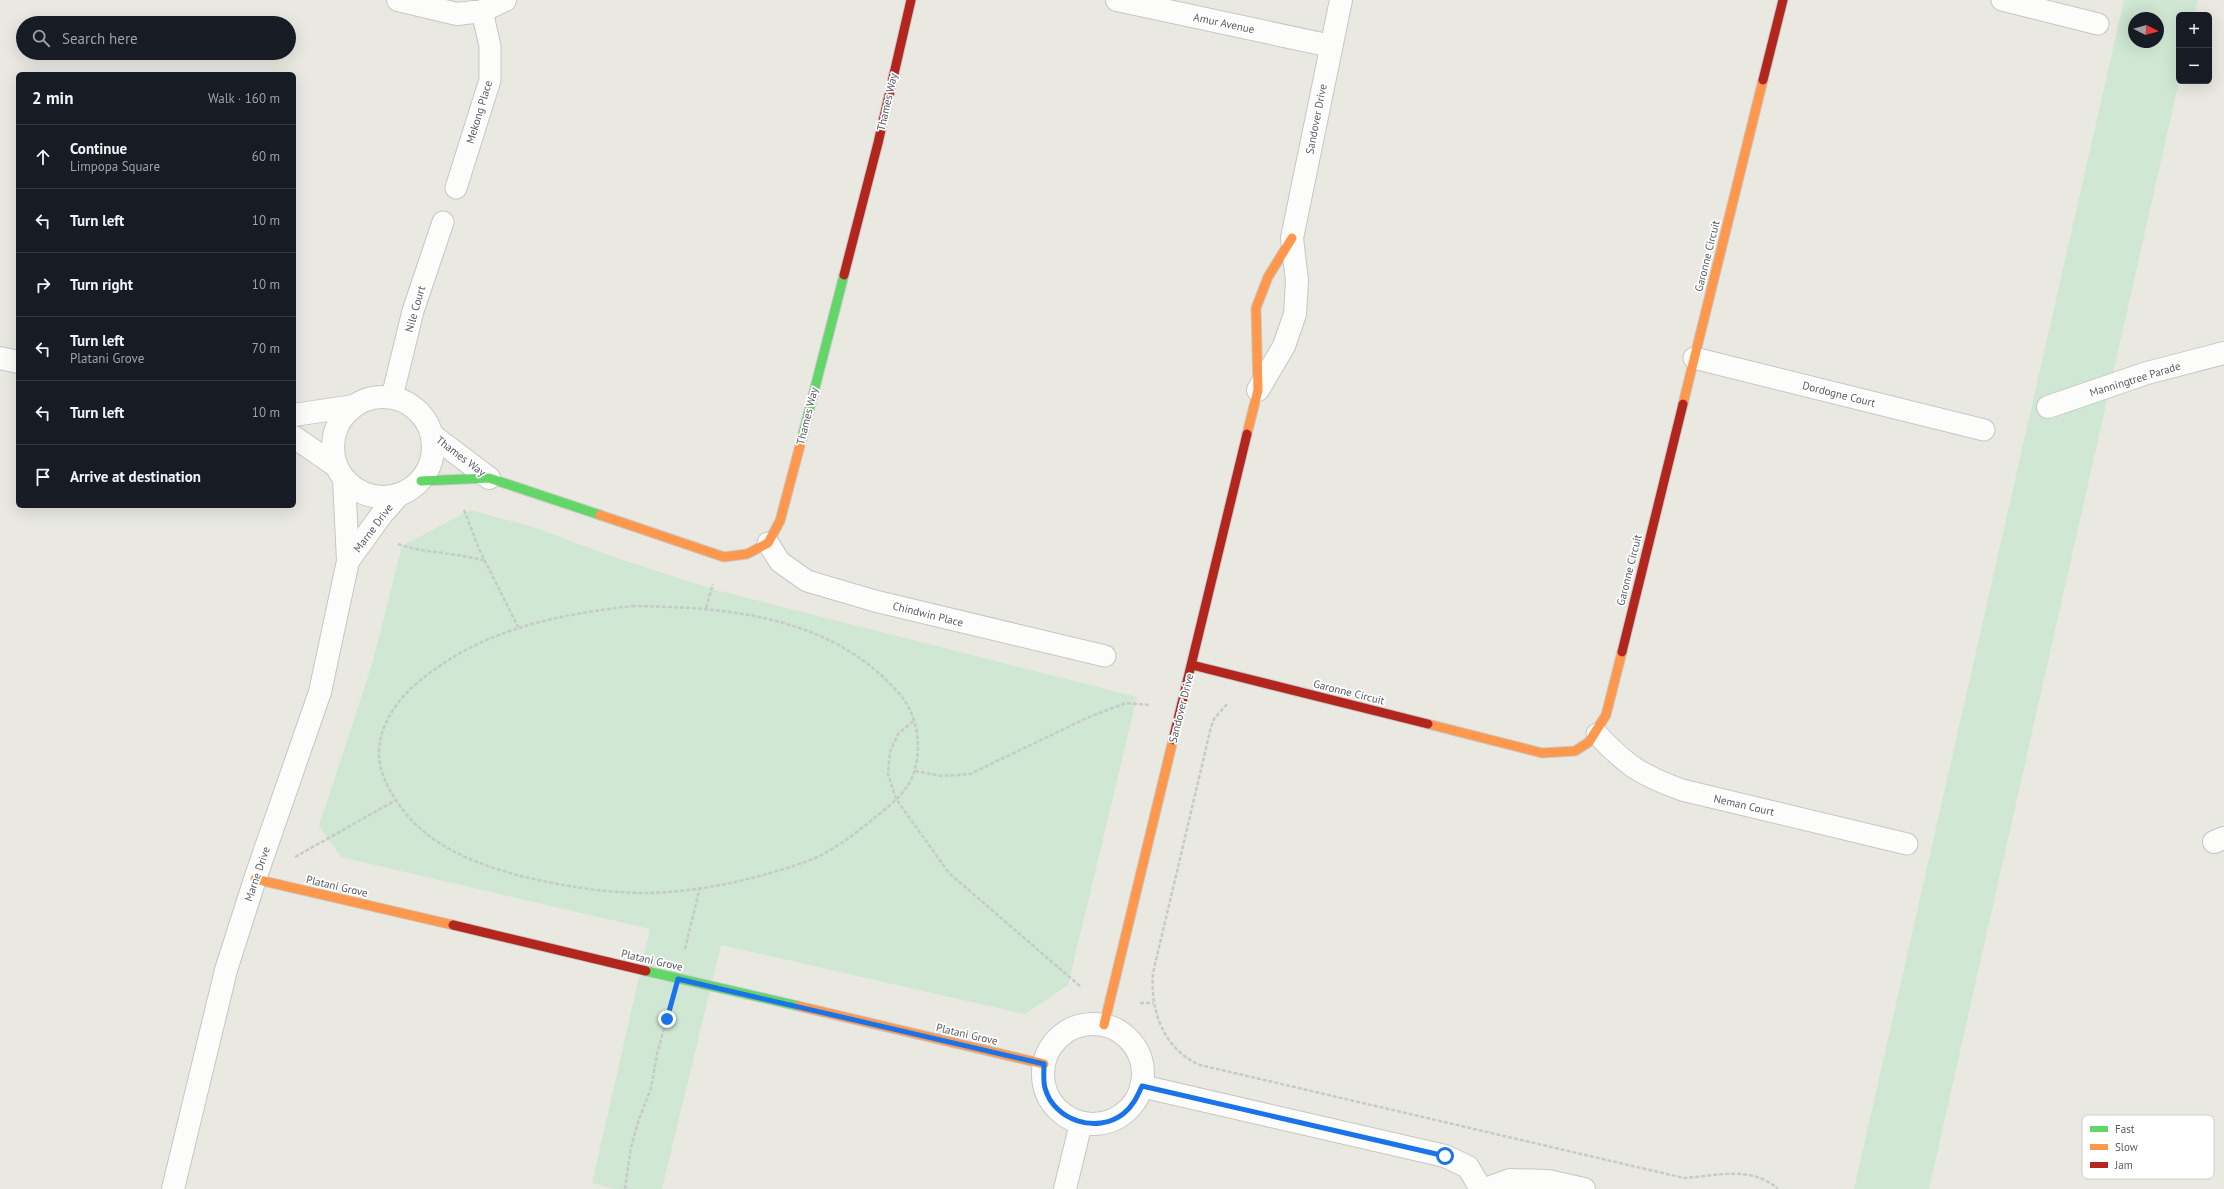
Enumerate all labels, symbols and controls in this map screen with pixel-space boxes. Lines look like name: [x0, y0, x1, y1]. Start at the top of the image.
street label: Amur Avenue: [1192, 10, 1256, 36]
north arrow: [2128, 12, 2164, 48]
map controls: [2176, 12, 2212, 84]
button: +: [2176, 12, 2212, 48]
search box: [16, 16, 296, 60]
icon: search: [30, 27, 52, 49]
text: Search here: [62, 29, 138, 48]
button: −: [2176, 48, 2212, 84]
street label: Thames Way: [874, 71, 901, 132]
street label: Mekong Place: [463, 78, 495, 145]
street label: Sandover Drive: [1302, 82, 1330, 155]
text: 2 min: [32, 87, 73, 109]
text: Walk · 160 m: [208, 90, 280, 107]
text: Continue: [70, 139, 127, 158]
icon: ahead: [32, 146, 54, 168]
text: 60 m: [252, 148, 280, 165]
text: Limpopa Square: [70, 158, 160, 175]
icon: left: [32, 210, 54, 232]
text: Turn left: [70, 211, 124, 230]
text: 10 m: [252, 212, 280, 229]
street label: Garonne Circuit: [1691, 219, 1723, 293]
icon: right: [32, 274, 54, 296]
text: Turn right: [70, 275, 133, 294]
text: 10 m: [252, 276, 280, 293]
street label: Nile Court: [402, 284, 428, 334]
text: Turn left: [70, 331, 124, 350]
icon: left: [32, 338, 54, 360]
text: 70 m: [252, 340, 280, 357]
text: Platani Grove: [70, 350, 144, 367]
street label: Manningtree Parade: [2088, 358, 2183, 400]
street label: Dordogne Court: [1801, 378, 1877, 410]
street label: Thames Way: [793, 385, 821, 446]
icon: left: [32, 402, 54, 424]
text: Turn left: [70, 403, 124, 422]
text: 10 m: [252, 404, 280, 421]
street label: Thames Way: [433, 433, 489, 480]
icon: arrive: [32, 466, 54, 488]
text: Arrive at destination: [70, 467, 201, 486]
street label: Marne Drive: [350, 501, 396, 555]
street label: Garonne Circuit: [1613, 533, 1645, 607]
street label: Chindwin Place: [891, 598, 965, 630]
street label: Sandover Drive: [1166, 671, 1196, 744]
street label: Garonne Circuit: [1312, 676, 1386, 708]
street label: Neman Court: [1712, 791, 1776, 819]
street label: Marne Drive: [241, 844, 273, 903]
street label: Platani Grove: [305, 872, 370, 900]
street label: Platani Grove: [620, 946, 685, 974]
route end: [658, 1010, 676, 1028]
street label: Platani Grove: [935, 1020, 1000, 1048]
legend: [2082, 1115, 2214, 1179]
text: Fast: [2115, 1122, 2135, 1136]
text: Slow: [2115, 1140, 2138, 1154]
route start: [1436, 1147, 1454, 1165]
text: Jam: [2114, 1158, 2133, 1172]

